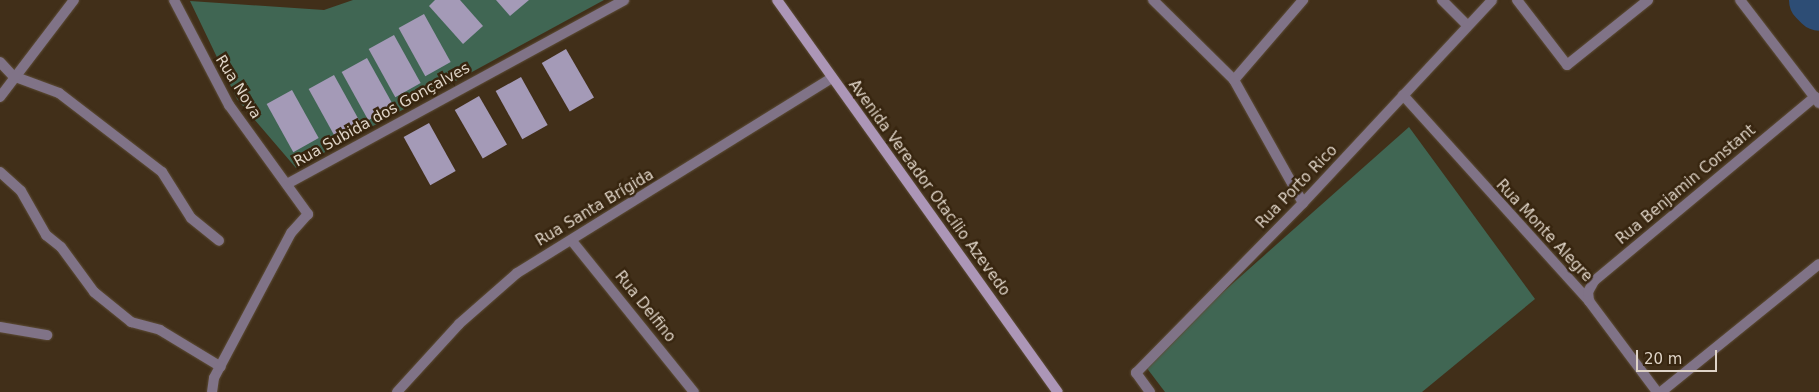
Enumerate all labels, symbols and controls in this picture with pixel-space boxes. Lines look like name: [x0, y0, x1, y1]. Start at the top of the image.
street label: Rua Nova: [211, 52, 265, 122]
street label: Rua Subida dos Gonçalves: [291, 59, 473, 171]
street label: Avenida Vereador Otacílio Azevedo: [845, 76, 1013, 300]
street label: Rua Benjamin Constant: [1613, 122, 1759, 248]
street label: Rua Porto Rico: [1253, 142, 1341, 232]
street label: Rua Santa Brígida: [533, 166, 657, 250]
street label: Rua Monte Alegre: [1492, 176, 1596, 286]
street label: Rua Delfino: [611, 268, 679, 346]
scale bar: [1639, 340, 1720, 372]
text: 20 m: [1644, 350, 1682, 368]

